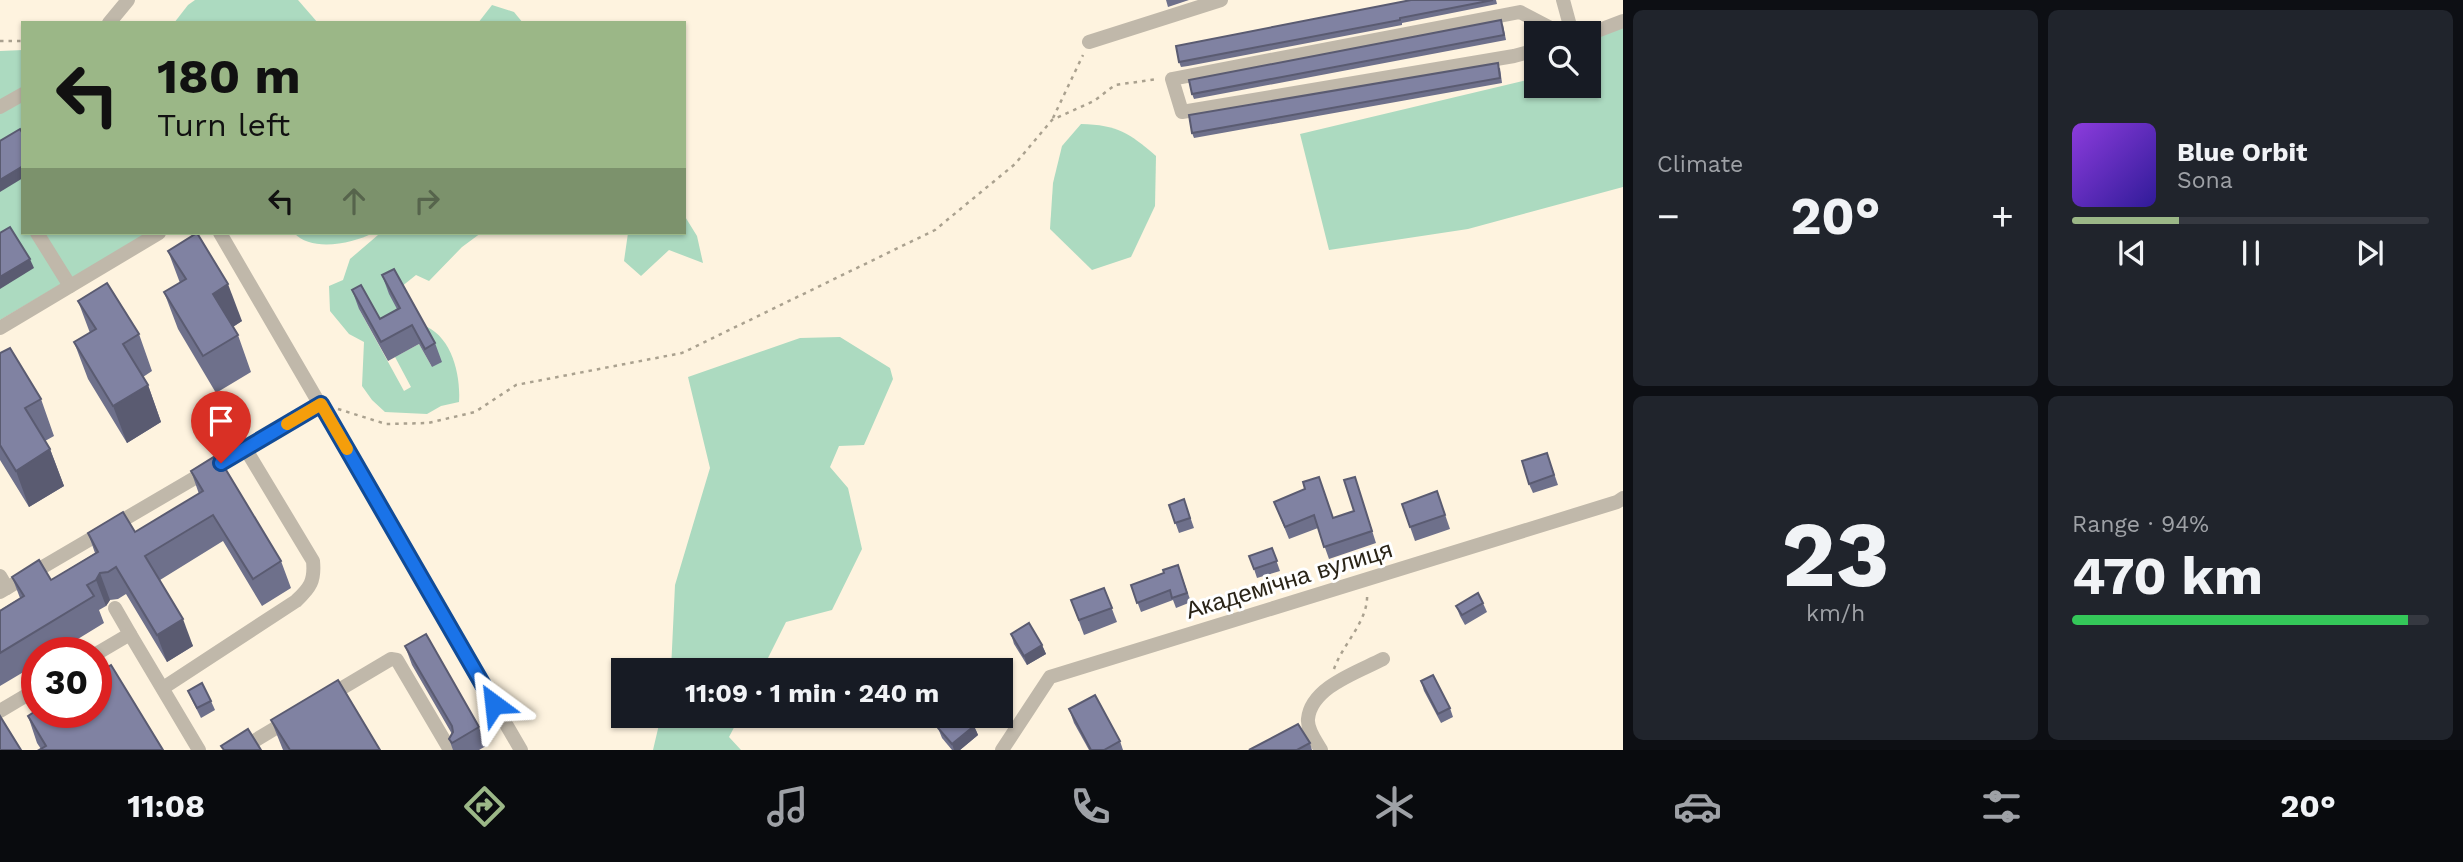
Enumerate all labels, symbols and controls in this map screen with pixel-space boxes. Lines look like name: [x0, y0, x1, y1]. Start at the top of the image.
map controls: [1524, 21, 1601, 98]
button: search: [1524, 21, 1601, 98]
text: 180 m: [157, 47, 301, 105]
icon: left: [42, 49, 133, 140]
text: Turn left: [157, 106, 290, 144]
text: Blue Orbit: [2177, 137, 2307, 167]
text: Climate: [1657, 151, 1743, 178]
text: Sona: [2177, 167, 2233, 194]
icon: left: [262, 182, 300, 220]
icon: ahead: [335, 182, 373, 220]
icon: right: [408, 182, 446, 220]
text: 20°: [1790, 186, 1881, 247]
text: −: [1657, 194, 1680, 238]
text: +: [1991, 194, 2014, 238]
icon: previous: [2113, 234, 2151, 272]
icon: pause: [2232, 234, 2270, 272]
icon: next: [2351, 234, 2389, 272]
pin: [191, 391, 251, 463]
icon: arrive: [202, 402, 240, 440]
text: 23: [1781, 501, 1890, 608]
text: Range · 94%: [2072, 511, 2209, 538]
street label: Академічна вулиця: [1182, 535, 1396, 625]
text: 470 km: [2072, 546, 2263, 607]
text: km/h: [1806, 600, 1865, 627]
speed limit sign: 30: [21, 637, 112, 728]
position arrow: [457, 667, 531, 741]
text: 11:09 · 1 min · 240 m: [685, 678, 939, 708]
icon: directions: [460, 782, 509, 831]
icon: music: [763, 782, 812, 831]
icon: phone: [1066, 782, 1115, 831]
icon: climate: [1370, 782, 1419, 831]
icon: car: [1673, 782, 1722, 831]
icon: filters: [1977, 782, 2026, 831]
text: 11:08: [127, 787, 205, 825]
text: 20°: [2280, 787, 2336, 825]

